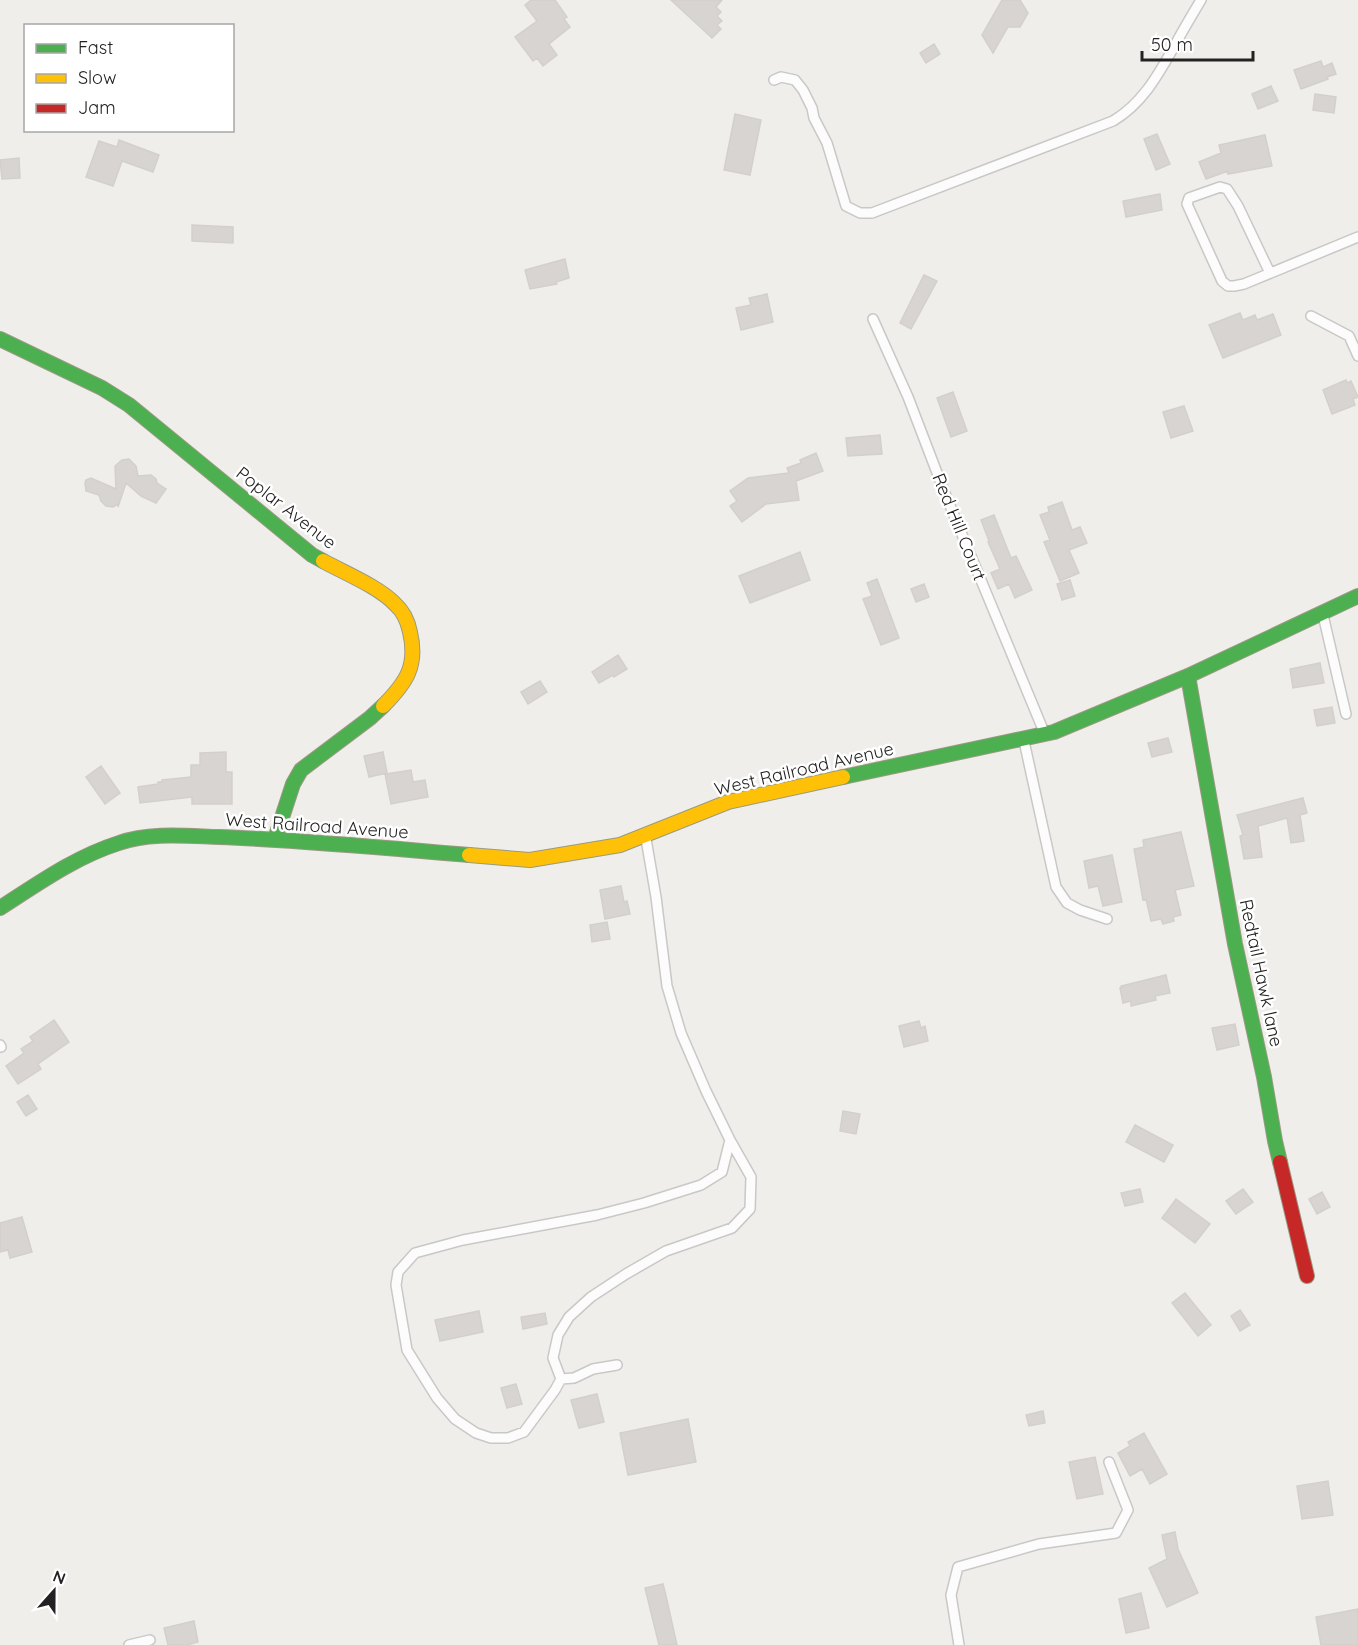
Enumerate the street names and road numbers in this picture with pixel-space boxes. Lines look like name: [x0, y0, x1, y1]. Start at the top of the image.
street label: Poplar Avenue: [232, 461, 341, 554]
street label: Red Hill Court: [927, 470, 991, 584]
street label: West Railroad Avenue: [712, 737, 896, 800]
street label: West Railroad Avenue: [225, 808, 409, 843]
street label: Redtail Hawk lane: [1235, 897, 1288, 1049]

